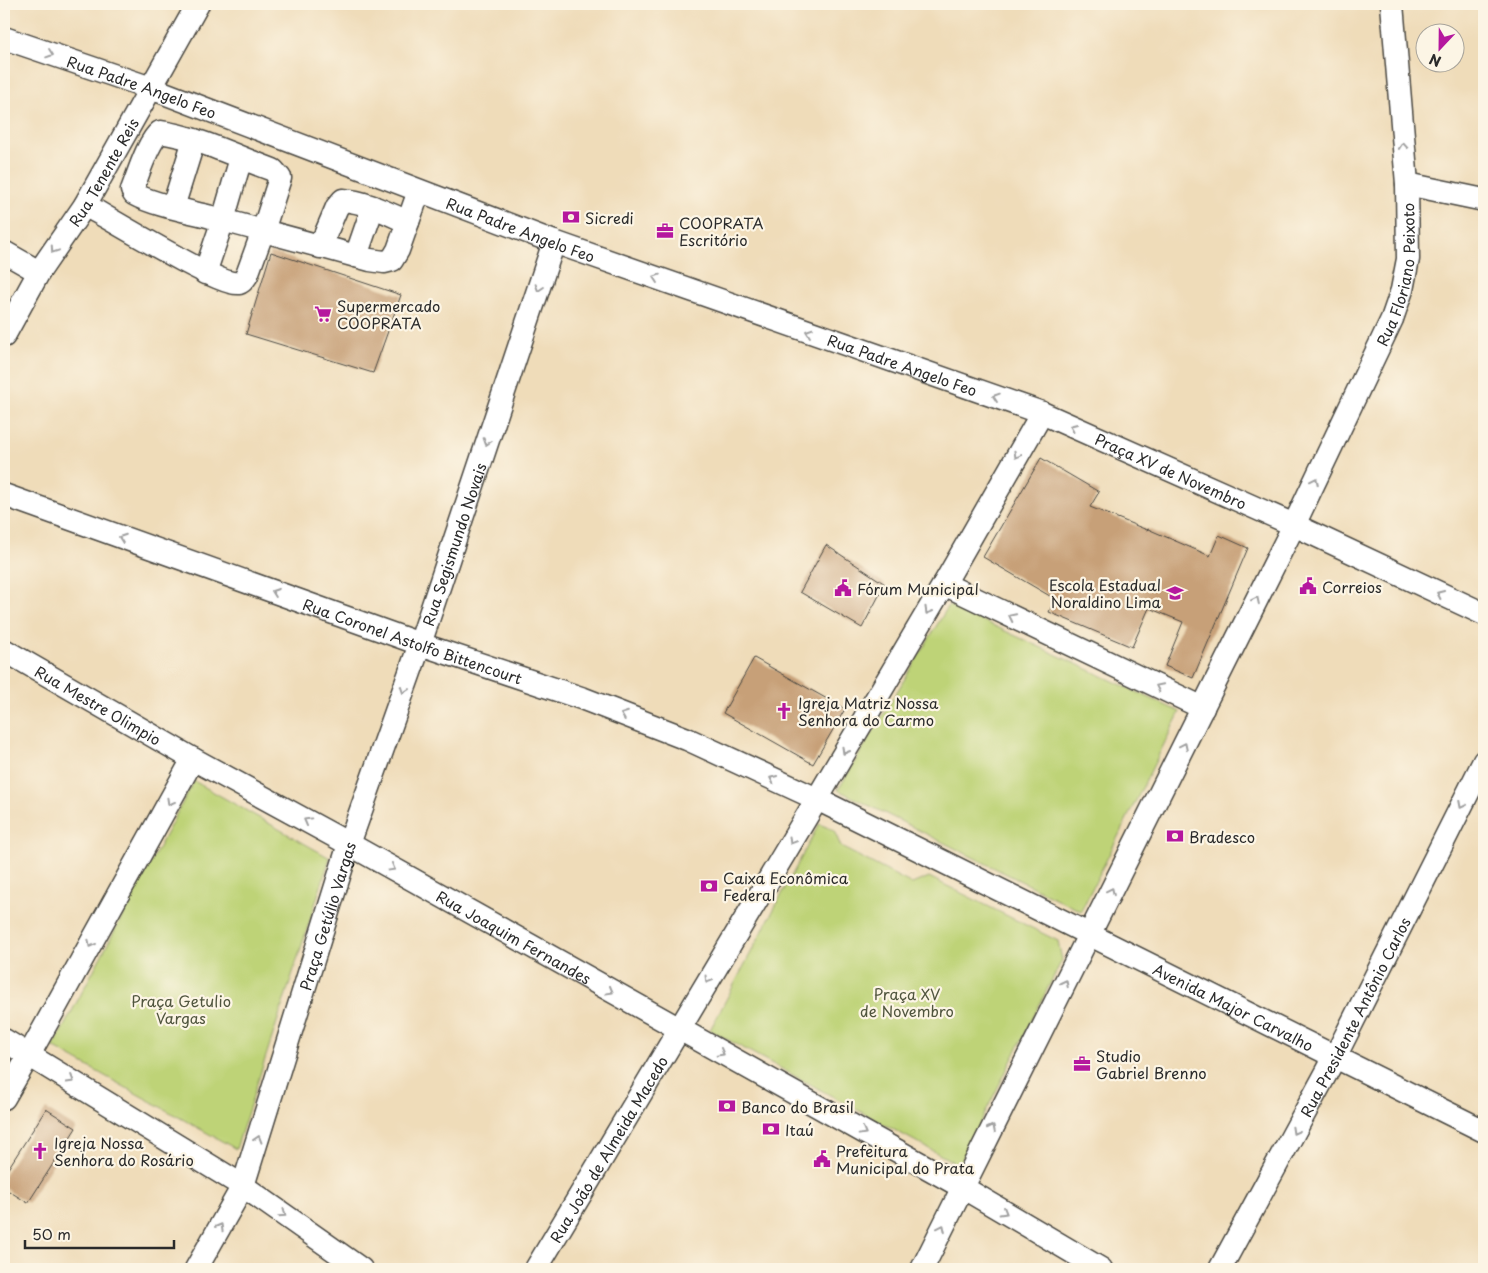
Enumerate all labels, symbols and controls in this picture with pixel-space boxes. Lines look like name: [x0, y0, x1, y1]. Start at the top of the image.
north arrow: [1416, 22, 1466, 72]
one-way arrow: [45, 48, 54, 58]
street label: Rua Padre Angelo Feo: [64, 49, 220, 123]
text: N: [1426, 49, 1444, 72]
street label: Rua Tenente Reis: [62, 113, 144, 231]
one-way arrow: [1398, 141, 1409, 149]
street label: Rua Padre Angelo Feo: [443, 190, 598, 267]
street label: Rua Floriano Peixoto: [1369, 203, 1419, 350]
place label: Sicredi: [585, 206, 634, 229]
bank icon: Sicredi: [561, 207, 581, 227]
place label: COOPRATA Escritório: [679, 211, 764, 251]
office icon: COOPRATA Escritório: [655, 221, 675, 241]
one-way arrow: [51, 244, 60, 253]
one-way arrow: [652, 274, 661, 284]
one-way arrow: [534, 283, 544, 292]
place label: Supermercado COOPRATA: [337, 294, 440, 334]
supermarket icon: Supermercado COOPRATA: [313, 304, 333, 324]
one-way arrow: [806, 327, 814, 337]
street label: Rua Padre Angelo Feo: [825, 327, 980, 401]
one-way arrow: [992, 393, 1000, 403]
one-way arrow: [1069, 423, 1078, 433]
street label: Praça XV de Novembro: [1091, 427, 1251, 514]
one-way arrow: [483, 438, 493, 446]
one-way arrow: [1014, 450, 1024, 459]
street label: Rua Segismundo Novais: [415, 459, 491, 629]
one-way arrow: [1309, 477, 1319, 486]
one-way arrow: [119, 534, 127, 544]
place label: Escola Estadual Noraldino Lima: [1049, 573, 1162, 613]
place label: Correios: [1322, 575, 1382, 598]
public building icon: Correios: [1298, 576, 1318, 596]
place label: Fórum Municipal: [857, 577, 979, 600]
public building icon: Fórum Municipal: [833, 578, 853, 598]
school or university icon: Escola Estadual Noraldino Lima: [1165, 583, 1185, 603]
one-way arrow: [272, 588, 280, 598]
one-way arrow: [1436, 589, 1445, 600]
street label: Rua Coronel Astolfo Bittencourt: [300, 592, 526, 689]
one-way arrow: [1250, 596, 1260, 605]
one-way arrow: [924, 606, 934, 615]
one-way arrow: [1008, 612, 1017, 623]
street label: Rua Mestre Olimpio: [31, 659, 166, 750]
one-way arrow: [1155, 683, 1164, 693]
one-way arrow: [400, 685, 410, 694]
place label: Igreja Matriz Nossa Senhora do Carmo: [798, 691, 939, 731]
church icon: Igreja Matriz Nossa Senhora do Carmo: [774, 701, 794, 721]
one-way arrow: [620, 710, 629, 721]
one-way arrow: [1178, 742, 1188, 751]
one-way arrow: [842, 746, 852, 755]
one-way arrow: [769, 775, 778, 785]
one-way arrow: [166, 796, 176, 805]
one-way arrow: [1458, 800, 1468, 809]
one-way arrow: [303, 817, 312, 827]
place label: Bradesco: [1189, 825, 1255, 848]
bank icon: Bradesco: [1165, 826, 1185, 846]
one-way arrow: [789, 836, 799, 845]
street label: Praça Getúlio Vargas: [293, 839, 361, 993]
one-way arrow: [387, 862, 396, 872]
place label: Caixa Econômica Federal: [723, 866, 849, 906]
bank icon: Caixa Econômica Federal: [699, 876, 719, 896]
street label: Rua Joaquim Fernandes: [432, 884, 596, 989]
one-way arrow: [1105, 887, 1115, 896]
street label: Rua Presidente Antônio Carlos: [1293, 913, 1415, 1121]
one-way arrow: [87, 938, 97, 947]
street label: Avenida Major Carvalho: [1150, 957, 1318, 1056]
one-way arrow: [705, 975, 715, 984]
one-way arrow: [1059, 979, 1069, 988]
park label: Praça XV de Novembro: [860, 982, 954, 1022]
one-way arrow: [604, 984, 613, 994]
park label: Praça Getulio Vargas: [131, 989, 231, 1029]
place label: Studio Gabriel Brenno: [1096, 1044, 1207, 1084]
one-way arrow: [716, 1047, 725, 1057]
street label: Rua João de Almeida Macedo: [543, 1051, 673, 1246]
office icon: Studio Gabriel Brenno: [1072, 1054, 1092, 1074]
one-way arrow: [66, 1074, 75, 1084]
place label: Banco do Brasil: [741, 1095, 854, 1118]
bank icon: Banco do Brasil: [717, 1096, 737, 1116]
place label: Itaú: [785, 1118, 814, 1141]
bank icon: Itaú: [761, 1119, 781, 1139]
one-way arrow: [986, 1125, 996, 1134]
one-way arrow: [1291, 1125, 1301, 1134]
one-way arrow: [858, 1126, 867, 1136]
place label: Igreja Nossa Senhora do Rosário: [54, 1131, 194, 1171]
one-way arrow: [252, 1135, 262, 1144]
place label: Prefeitura Municipal do Prata: [836, 1139, 975, 1179]
church icon: Igreja Nossa Senhora do Rosário: [30, 1141, 50, 1161]
public building icon: Prefeitura Municipal do Prata: [812, 1149, 832, 1169]
one-way arrow: [999, 1206, 1008, 1216]
one-way arrow: [277, 1208, 287, 1217]
scale bar: [25, 1218, 174, 1250]
text: 50 m: [32, 1222, 71, 1245]
one-way arrow: [213, 1224, 223, 1233]
one-way arrow: [936, 1225, 946, 1234]

